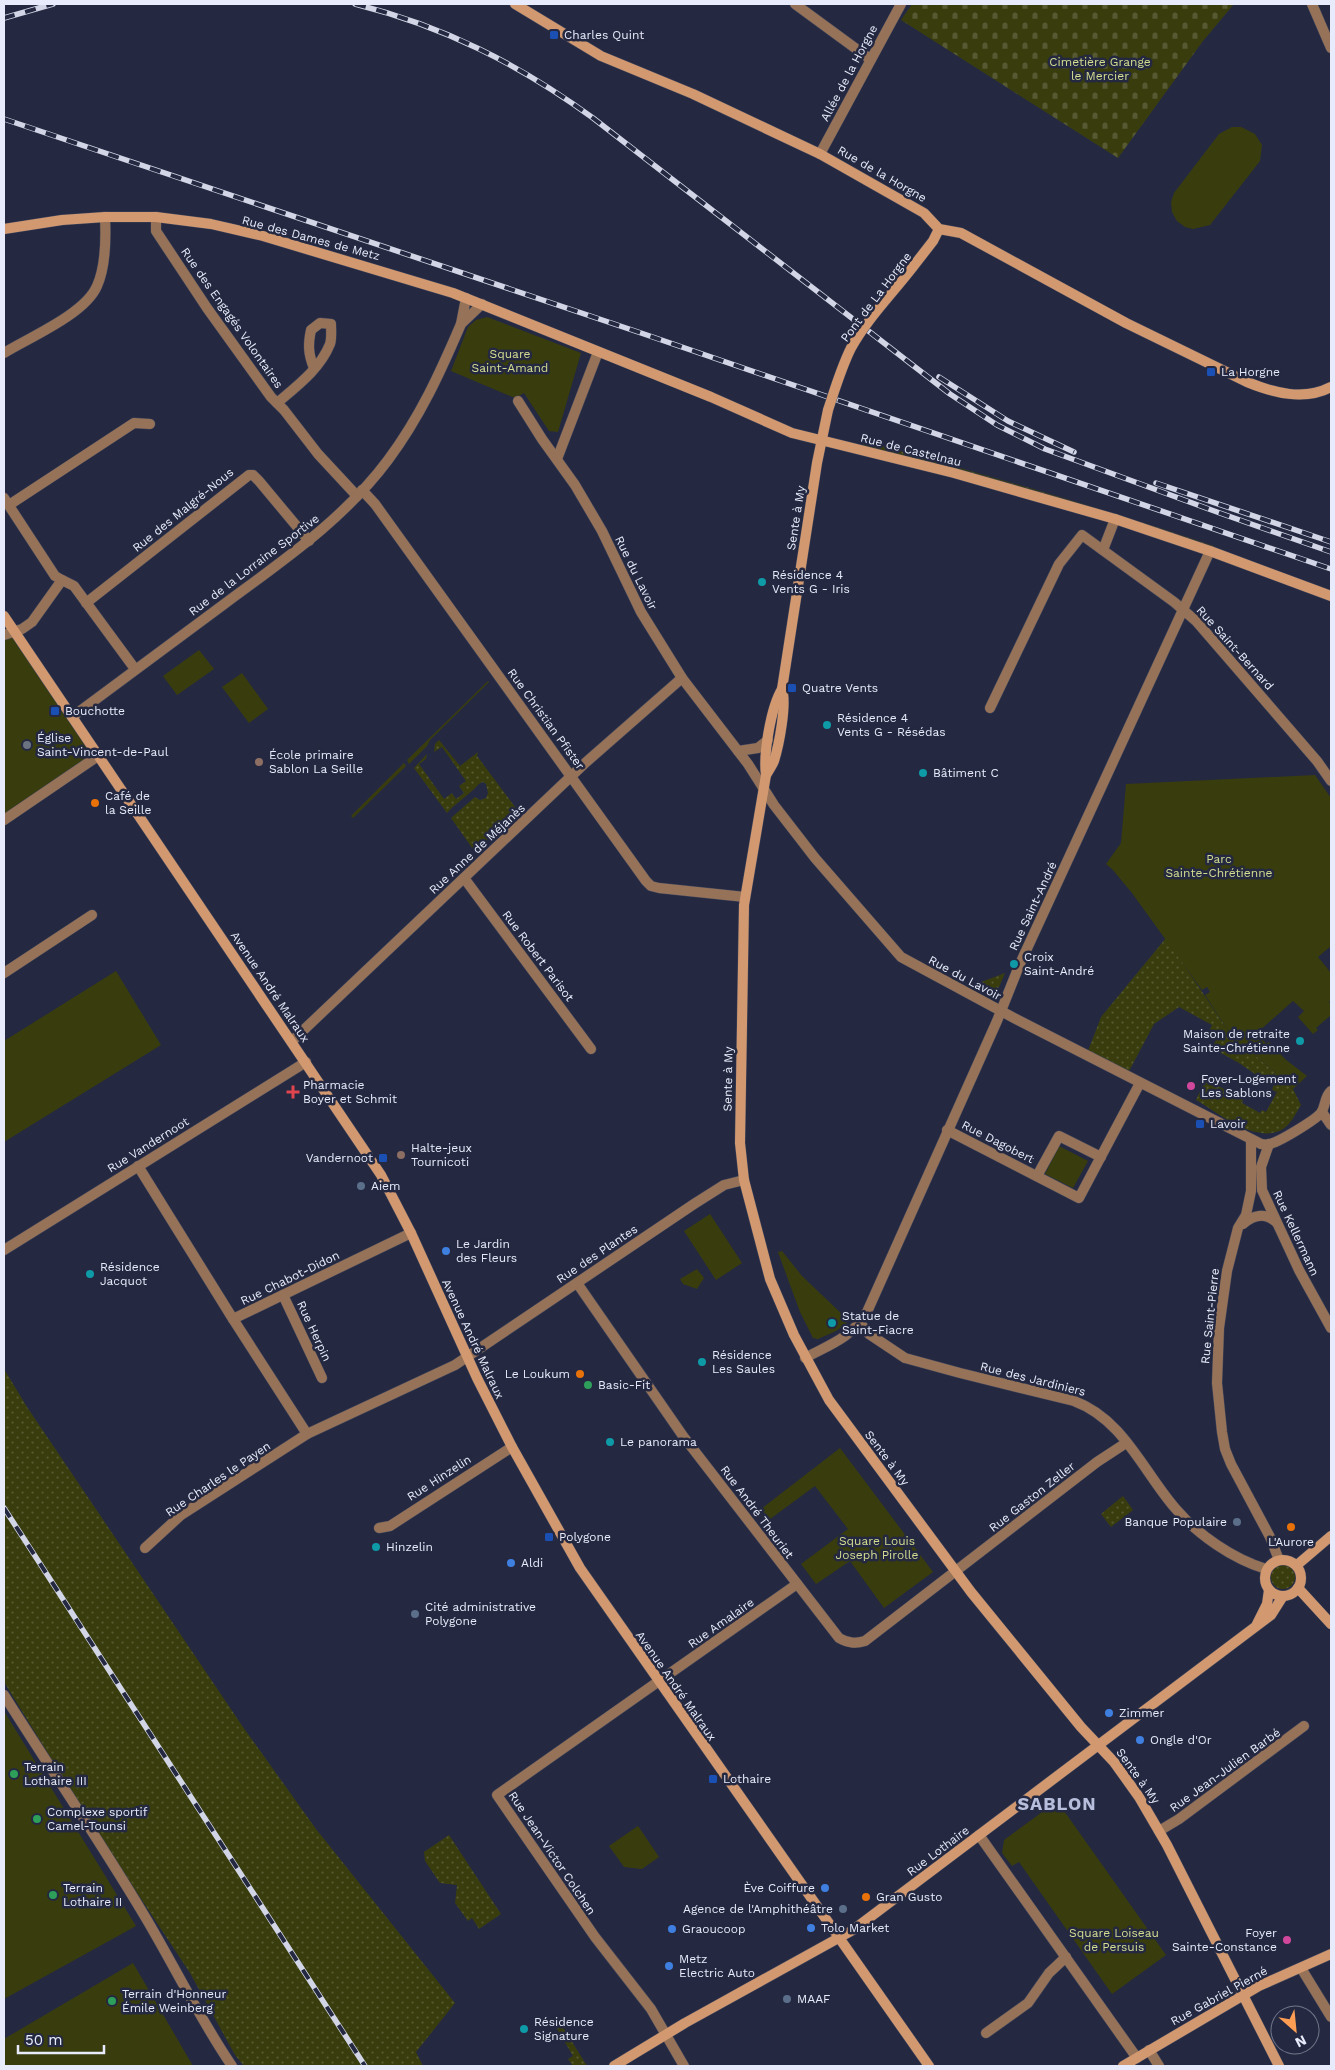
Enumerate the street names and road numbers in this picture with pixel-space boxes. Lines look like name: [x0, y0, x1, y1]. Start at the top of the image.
street label: Allée de la Horgne: [818, 22, 880, 124]
street label: Rue de la Horgne: [835, 143, 929, 205]
street label: Rue des Dames de Metz: [240, 213, 382, 263]
street label: Rue des Engagés Volontaires: [178, 245, 286, 391]
street label: Pont de La Horgne: [838, 249, 914, 345]
street label: Rue de Castelnau: [859, 431, 963, 469]
street label: Rue des Malgré-Nous: [130, 465, 236, 555]
street label: Sente à My: [784, 484, 808, 551]
street label: Rue de la Lorraine Sportive: [186, 511, 322, 619]
street label: Rue du Lavoir: [612, 534, 660, 612]
street label: Rue Saint-Bernard: [1194, 603, 1276, 693]
street label: Rue Christian Pfister: [505, 666, 587, 772]
street label: Rue Anne de Méjanès: [426, 801, 528, 897]
street label: Rue Saint-André: [1006, 859, 1060, 953]
street label: Rue Robert Parisot: [499, 908, 577, 1004]
street label: Avenue André Malraux: [228, 929, 312, 1045]
street label: Rue du Lavoir: [926, 953, 1004, 1003]
street label: Sente à My: [720, 1046, 736, 1112]
street label: Rue Vandernoot: [105, 1114, 191, 1176]
street label: Rue Dagobert: [959, 1118, 1037, 1166]
street label: Rue Kellermann: [1270, 1188, 1322, 1278]
street label: Rue des Plantes: [554, 1222, 640, 1286]
street label: Rue Chabot-Didon: [238, 1248, 342, 1308]
street label: Rue Saint-Pierre: [1198, 1267, 1222, 1365]
street label: Avenue André Malraux: [439, 1277, 507, 1401]
street label: Rue Herpin: [294, 1299, 334, 1363]
street label: Rue des Jardiniers: [979, 1359, 1087, 1399]
street label: Sente à My: [862, 1428, 913, 1489]
street label: Rue Charles le Payen: [163, 1439, 273, 1519]
street label: Rue Hinzelin: [404, 1452, 474, 1504]
street label: Rue Gaston Zeller: [986, 1459, 1078, 1535]
street label: Rue André Theuriet: [718, 1463, 796, 1561]
street label: Rue Amalaire: [685, 1595, 757, 1651]
street label: Avenue André Malraux: [633, 1628, 719, 1744]
street label: Rue Jean-Julien Barbé: [1167, 1725, 1283, 1815]
street label: Sente à My: [1113, 1746, 1163, 1807]
street label: Rue Jean-Victor Colchen: [506, 1789, 598, 1917]
street label: Rue Lothaire: [904, 1823, 972, 1879]
street label: Rue Gabriel Pierné: [1168, 1964, 1270, 2028]

